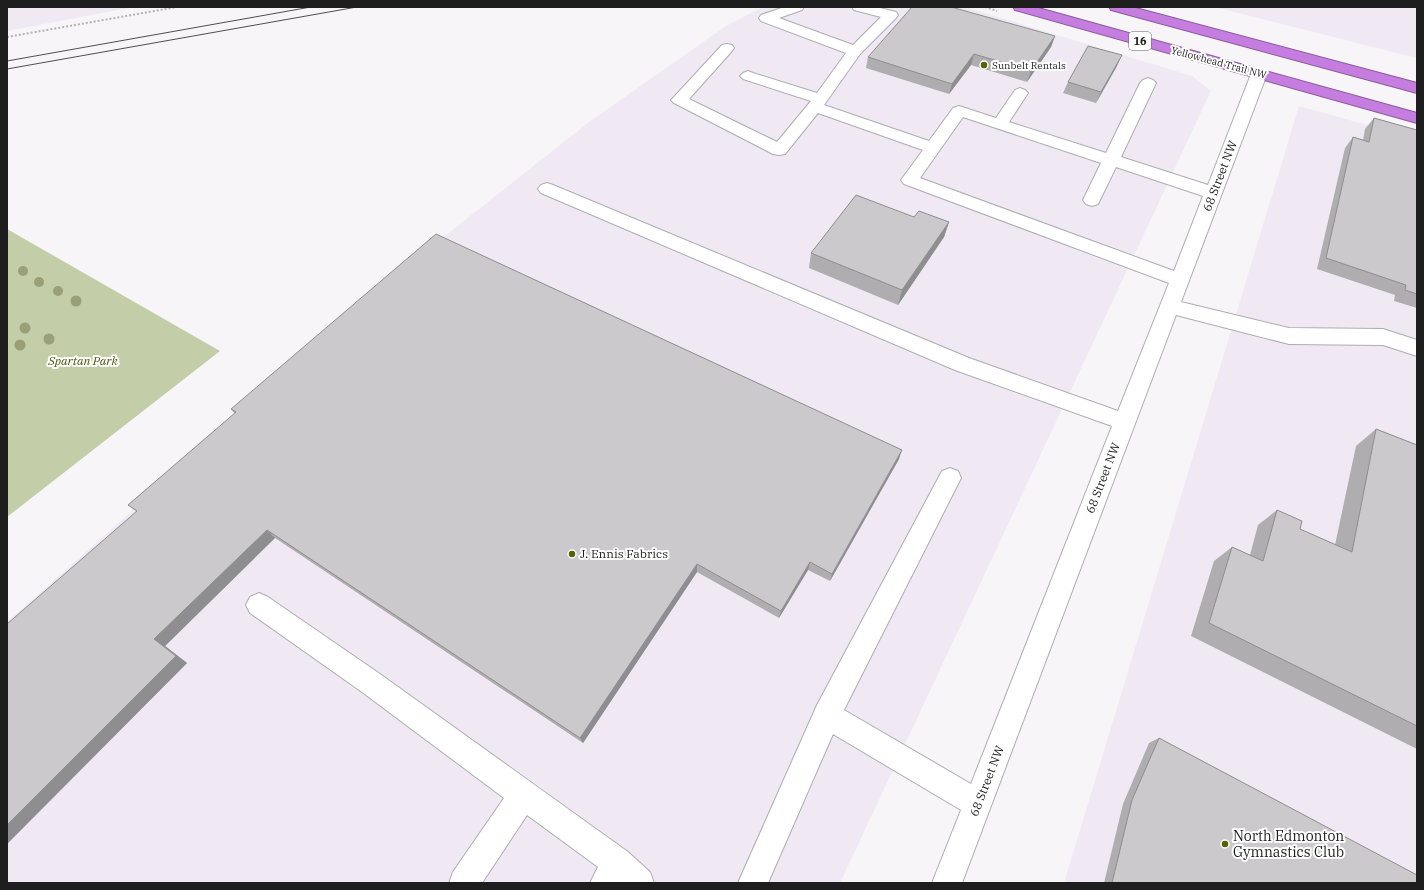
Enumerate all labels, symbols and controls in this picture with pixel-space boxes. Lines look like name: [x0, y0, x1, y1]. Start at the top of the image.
road number: 16: [1129, 32, 1151, 50]
street label: Yellowhead Trail NW: [1170, 44, 1268, 82]
place label: Sunbelt Rentals: [992, 59, 1066, 72]
marker: Sunbelt Rentals: [979, 60, 989, 70]
street label: 68 Street NW: [1199, 138, 1240, 213]
park label: Spartan Park: [47, 353, 118, 368]
street label: 68 Street NW: [1082, 440, 1123, 515]
place label: J. Ennis Fabrics: [580, 546, 668, 561]
marker: J. Ennis Fabrics: [567, 549, 577, 559]
street label: 68 Street NW: [966, 743, 1007, 818]
place label: North Edmonton Gymnastics Club: [1233, 827, 1344, 861]
marker: North Edmonton Gymnastics Club: [1220, 839, 1230, 849]

